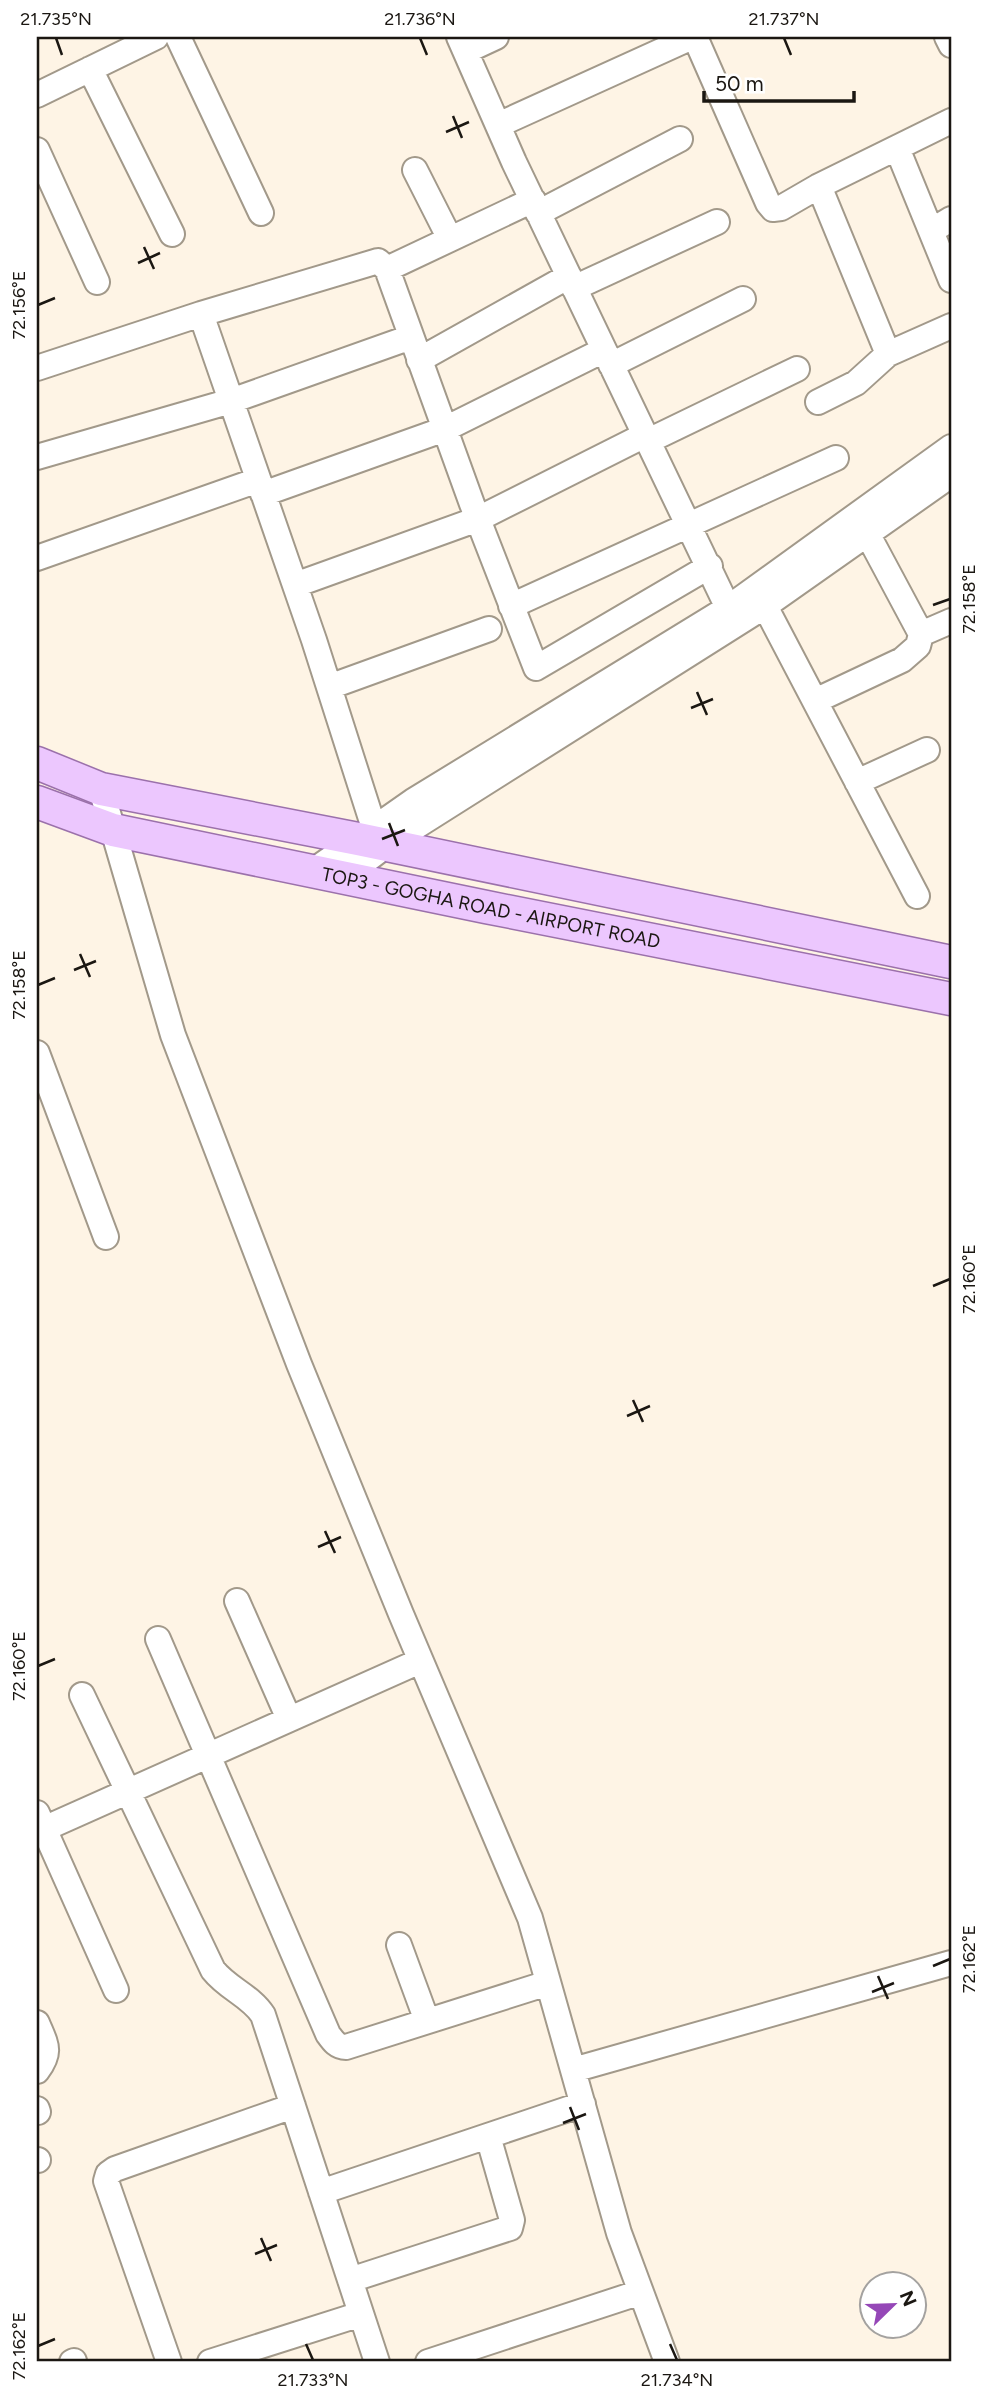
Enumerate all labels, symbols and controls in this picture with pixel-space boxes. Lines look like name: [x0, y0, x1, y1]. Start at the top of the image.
text: 21.735°N: [20, 8, 92, 30]
text: 21.736°N: [384, 8, 456, 30]
text: 21.737°N: [749, 8, 819, 30]
scale bar: [704, 60, 855, 104]
text: 50 m: [715, 71, 764, 96]
text: 72.156°E: [8, 271, 30, 339]
text: 72.158°E: [958, 564, 980, 634]
street label: TOP3 - GOGHA ROAD - AIRPORT ROAD: [320, 862, 662, 953]
text: 72.158°E: [8, 950, 30, 1020]
text: 72.160°E: [958, 1244, 980, 1314]
text: 72.160°E: [8, 1631, 30, 1701]
text: 72.162°E: [958, 1925, 980, 1993]
north arrow: [858, 2270, 928, 2340]
text: N: [895, 2287, 922, 2310]
text: 72.162°E: [8, 2312, 30, 2380]
text: 21.733°N: [277, 2369, 349, 2391]
text: 21.734°N: [641, 2369, 713, 2391]

